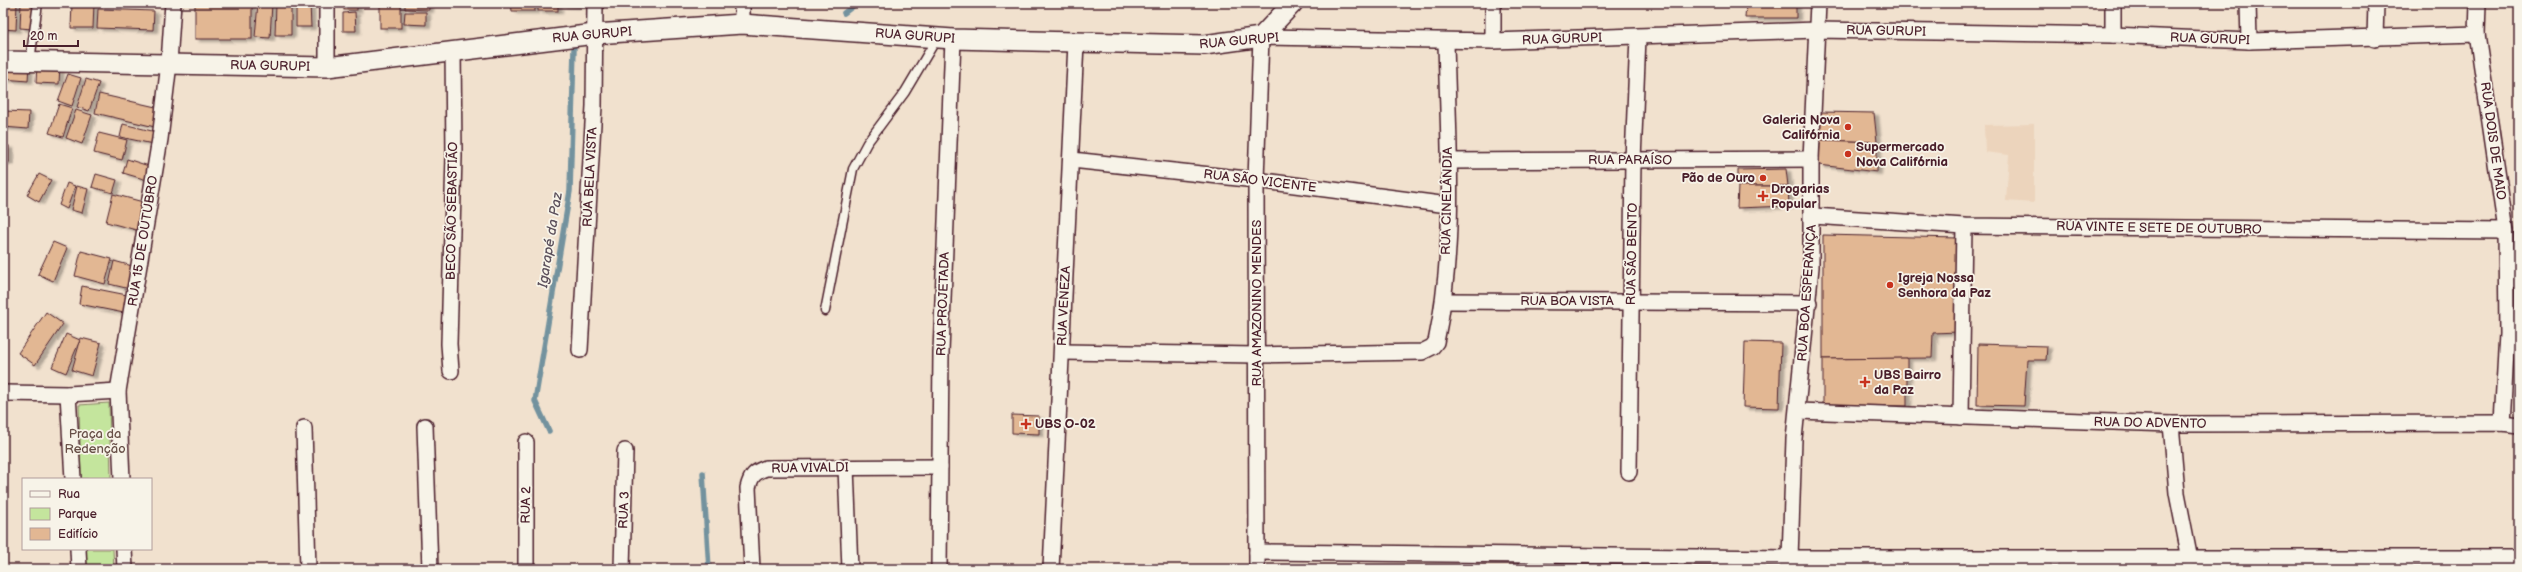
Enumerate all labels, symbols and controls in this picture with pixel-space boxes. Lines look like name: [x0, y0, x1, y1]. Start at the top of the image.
scale bar: [24, 22, 78, 48]
street label: RUA GURUPI: [1846, 22, 1926, 40]
street label: RUA GURUPI: [551, 24, 633, 46]
street label: RUA GURUPI: [874, 25, 956, 47]
text: 20 m: [30, 29, 57, 44]
street label: RUA GURUPI: [1198, 30, 1280, 52]
street label: RUA GURUPI: [1522, 30, 1602, 48]
street label: RUA GURUPI: [2170, 30, 2250, 48]
street label: RUA GURUPI: [230, 57, 310, 75]
street label: RUA DOIS DE MAIO: [2477, 81, 2509, 201]
place label: Galeria Nova Califórnia: [1763, 112, 1840, 143]
marker: Galeria Nova Califórnia: [1843, 122, 1853, 132]
street label: RUA BELA VISTA: [579, 127, 601, 227]
place label: Supermercado Nova Califórnia: [1856, 139, 1948, 170]
street label: BECO SÃO SEBASTIÃO: [443, 142, 461, 280]
street label: RUA CINELÂNDIA: [1437, 147, 1456, 255]
marker: Supermercado Nova Califórnia: [1843, 149, 1853, 159]
street label: RUA PARAÍSO: [1588, 151, 1672, 168]
street label: RUA SÃO VICENTE: [1202, 166, 1318, 196]
place label: Pão de Ouro: [1681, 170, 1755, 186]
marker: Pão de Ouro: [1758, 173, 1768, 183]
street label: RUA 15 DE OUTUBRO: [125, 174, 161, 308]
place label: Drogarias Popular: [1771, 181, 1829, 212]
water label: Igarapé da Paz: [534, 191, 566, 290]
marker: Drogarias Popular: [1758, 191, 1768, 201]
street label: RUA SÃO BENTO: [1623, 203, 1641, 305]
street label: RUA VINTE E SETE DE OUTUBRO: [2056, 218, 2262, 238]
street label: RUA AMAZONINO MENDES: [1249, 219, 1265, 386]
street label: RUA BOA ESPERANÇA: [1794, 224, 1820, 362]
street label: RUA PROJETADA: [933, 252, 953, 356]
street label: RUA VENEZA: [1054, 265, 1074, 347]
place label: Igreja Nossa Senhora da Paz: [1898, 270, 1992, 301]
marker: Igreja Nossa Senhora da Paz: [1885, 280, 1895, 290]
street label: RUA BOA VISTA: [1520, 293, 1614, 309]
place label: UBS Bairro da Paz: [1874, 367, 1941, 398]
marker: UBS Bairro da Paz: [1859, 376, 1871, 388]
street label: RUA DO ADVENTO: [2093, 414, 2207, 432]
place label: UBS O-02: [1035, 416, 1096, 432]
marker: UBS O-02: [1020, 418, 1032, 430]
park label: Praça da Redenção: [64, 426, 126, 457]
street label: RUA VIVALDI: [771, 459, 849, 477]
legend: [22, 478, 152, 550]
street label: RUA 2: [518, 486, 534, 524]
text: Rua: [58, 487, 80, 502]
street label: RUA 3: [615, 491, 633, 529]
text: Parque: [58, 507, 97, 522]
text: Edifício: [58, 527, 98, 542]

